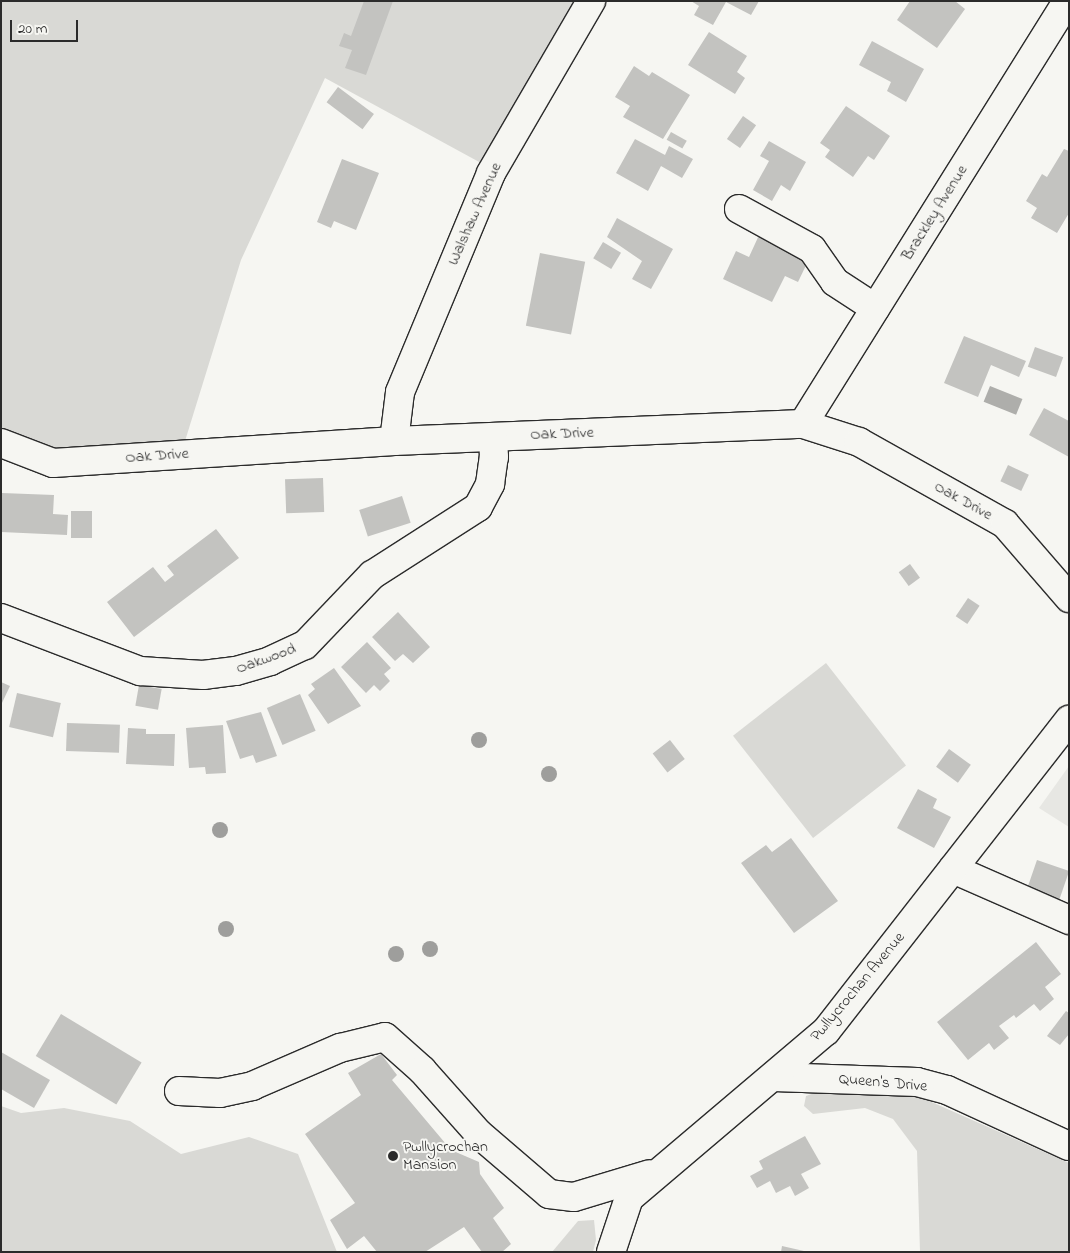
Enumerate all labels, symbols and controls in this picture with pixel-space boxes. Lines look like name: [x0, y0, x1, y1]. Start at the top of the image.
scale bar: [12, 10, 80, 42]
text: 20 m: [18, 18, 47, 40]
street label: Walshaw Avenue: [444, 160, 506, 268]
street label: Brackley Avenue: [898, 162, 972, 264]
street label: Oak Drive: [530, 423, 594, 445]
street label: Oak Drive: [125, 444, 189, 468]
street label: Oak Drive: [931, 477, 995, 525]
street label: Oakwood: [234, 639, 298, 679]
street label: Pwllycrochan Avenue: [807, 928, 909, 1046]
street label: Queen's Drive: [838, 1070, 928, 1096]
place label: Pwllycrochan Mansion: [403, 1137, 488, 1175]
marker: Pwllycrochan Mansion: [387, 1150, 399, 1162]

